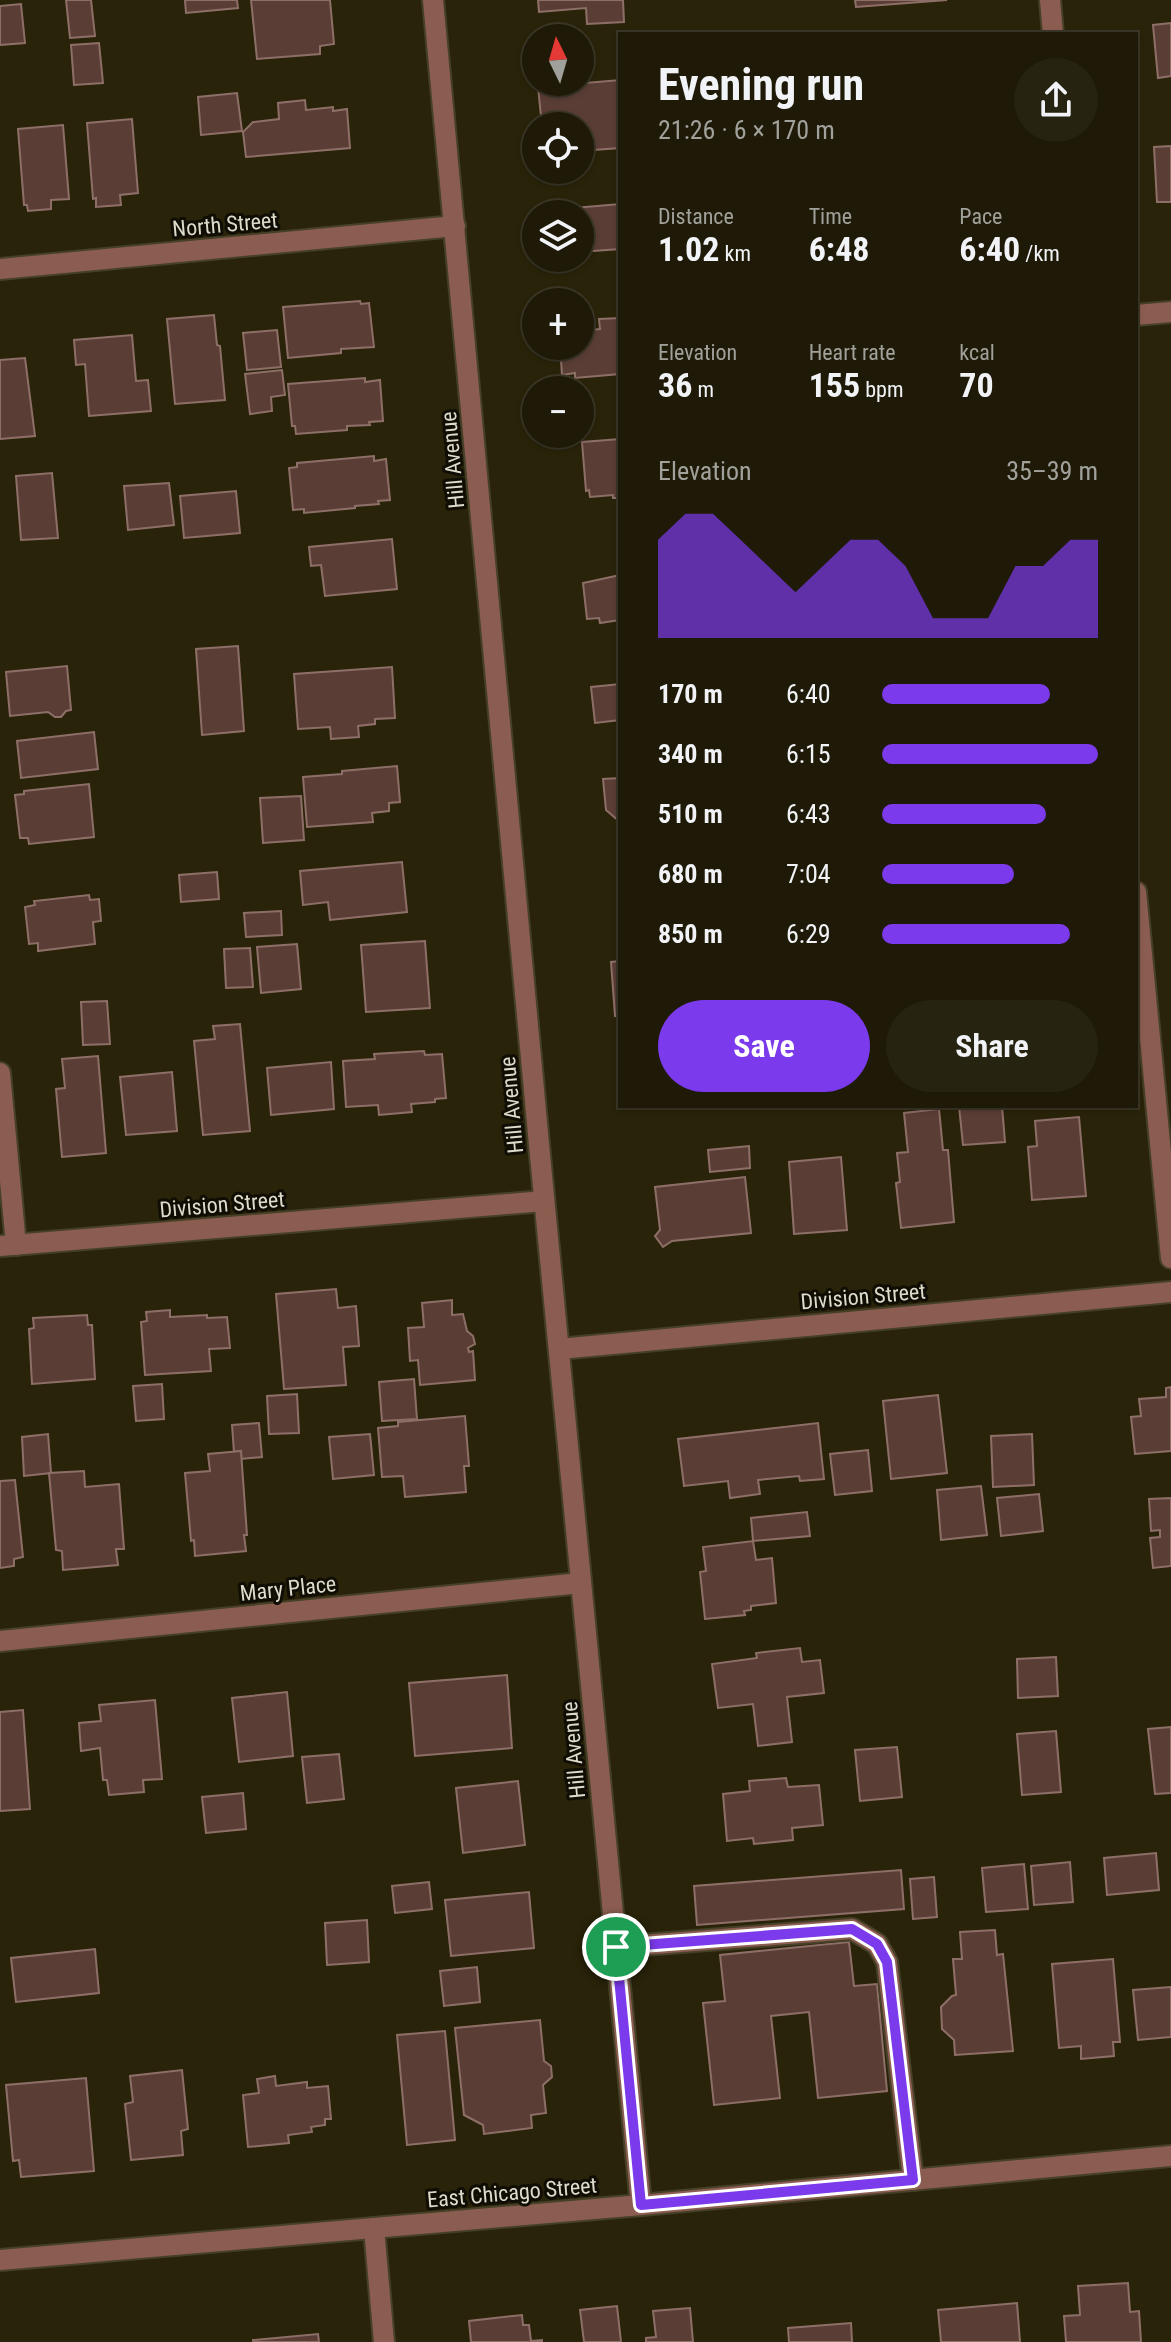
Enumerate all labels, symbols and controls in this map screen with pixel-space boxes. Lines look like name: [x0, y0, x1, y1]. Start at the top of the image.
north arrow: [522, 24, 594, 96]
map controls: [522, 24, 594, 448]
button: share: [1014, 58, 1098, 142]
text: Evening run: [658, 59, 864, 111]
button: locate: [522, 112, 594, 184]
text: 21:26 · 6 × 170 m: [658, 115, 835, 145]
button: layers: [522, 200, 594, 272]
text: Distance: [658, 204, 734, 229]
text: Time: [809, 204, 852, 229]
text: Pace: [959, 204, 1002, 229]
street label: North Street: [171, 207, 279, 242]
text: 1.02: [658, 229, 719, 269]
text: 6:48: [809, 229, 870, 269]
text: 6:40: [959, 229, 1020, 269]
text: km: [719, 241, 751, 266]
text: /km: [1020, 241, 1060, 266]
button: +: [522, 288, 594, 360]
text: Elevation: [658, 340, 737, 365]
text: Heart rate: [809, 340, 896, 365]
text: kcal: [959, 340, 995, 365]
text: 36: [658, 365, 692, 405]
text: 155: [809, 365, 860, 405]
text: 70: [959, 365, 994, 405]
button: −: [522, 376, 594, 448]
text: m: [692, 377, 714, 402]
text: bpm: [860, 377, 904, 402]
street label: Hill Avenue: [436, 410, 469, 509]
text: Elevation: [658, 456, 752, 486]
text: 35–39 m: [1006, 456, 1098, 486]
text: 170 m: [658, 679, 723, 709]
text: 6:40: [786, 679, 831, 709]
text: 340 m: [658, 739, 723, 769]
text: 6:15: [786, 739, 831, 769]
text: 510 m: [658, 799, 723, 829]
text: 6:43: [786, 799, 831, 829]
text: 680 m: [658, 859, 723, 889]
text: 7:04: [786, 859, 831, 889]
text: 850 m: [658, 919, 723, 949]
text: 6:29: [786, 919, 831, 949]
button: Save: [658, 1000, 870, 1092]
button: Share: [886, 1000, 1098, 1092]
street label: Hill Avenue: [495, 1055, 528, 1154]
street label: Division Street: [158, 1187, 286, 1222]
street label: Division Street: [799, 1279, 927, 1314]
street label: Mary Place: [239, 1571, 337, 1606]
street label: Hill Avenue: [557, 1700, 590, 1799]
pin: [582, 1913, 650, 1981]
icon: arrive: [594, 1925, 638, 1969]
street label: East Chicago Street: [426, 2173, 598, 2212]

